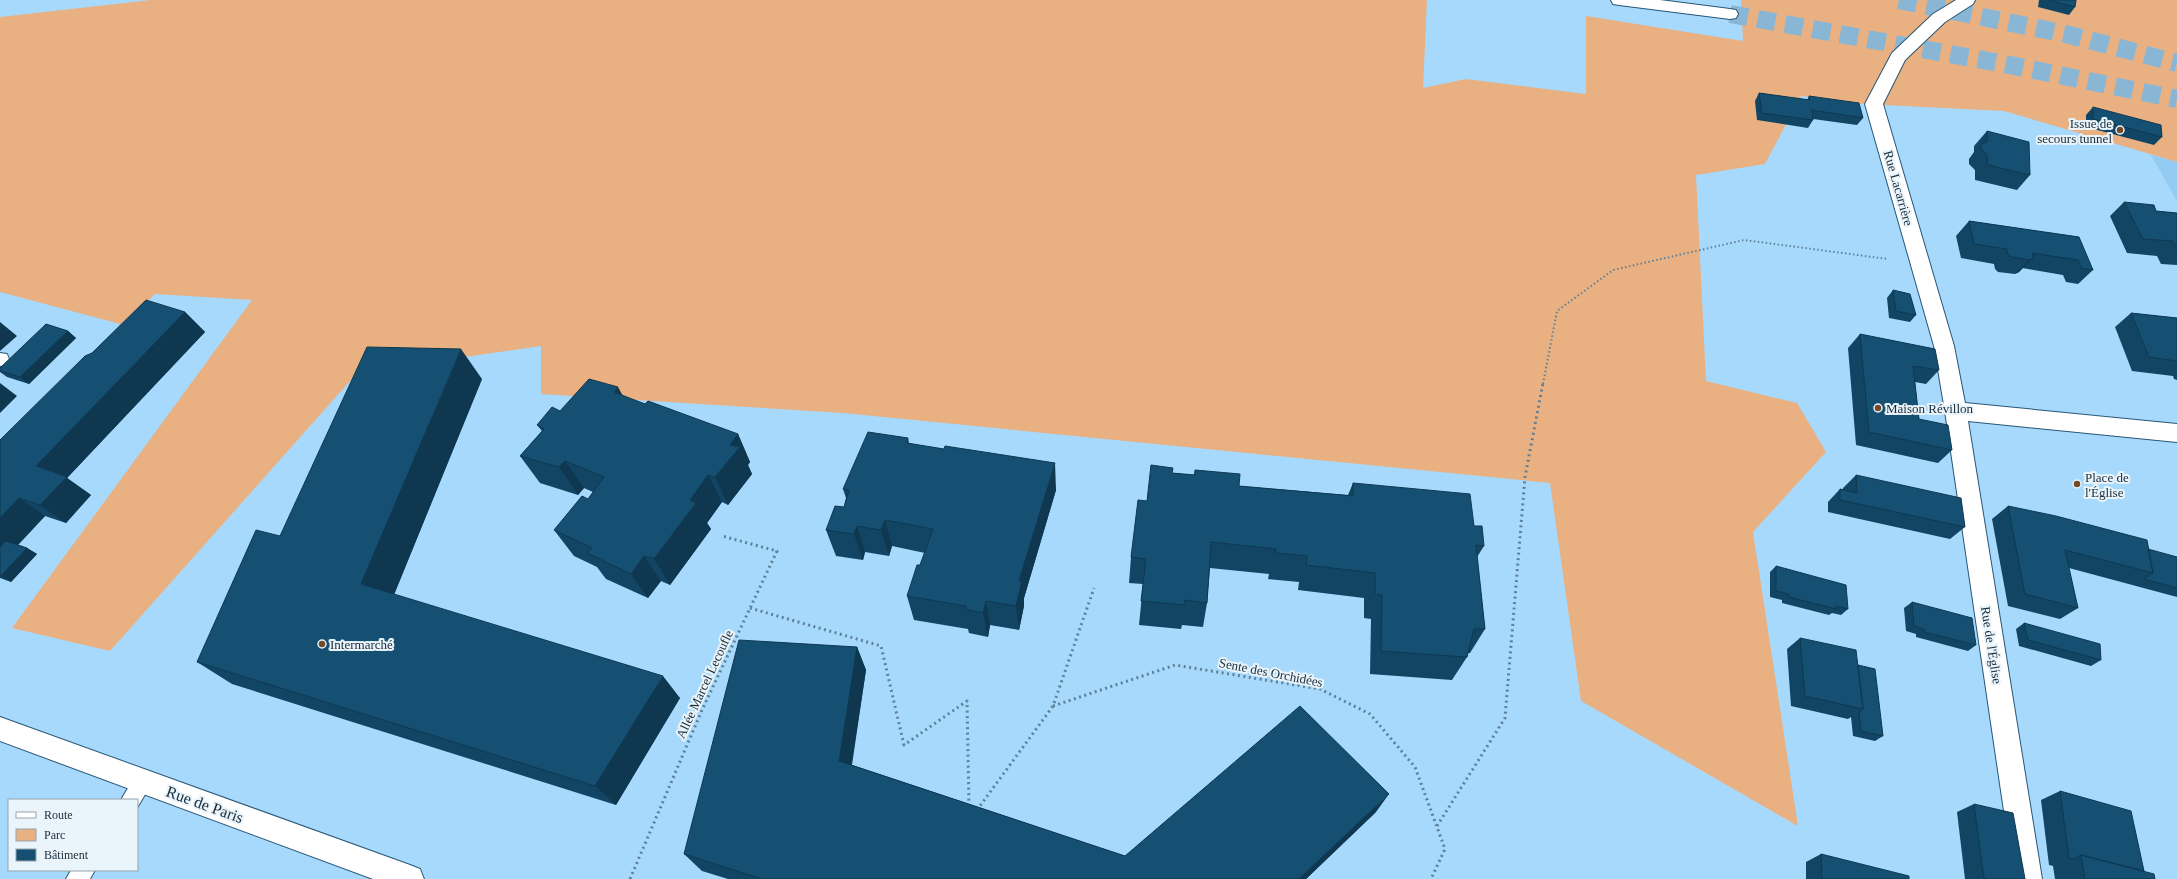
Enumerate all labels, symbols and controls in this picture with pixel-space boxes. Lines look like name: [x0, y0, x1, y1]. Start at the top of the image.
place label: Issue de secours tunnel: [2037, 116, 2112, 146]
marker: Issue de secours tunnel: [2115, 125, 2125, 135]
street label: Rue Lacarrière: [1881, 149, 1916, 228]
place label: Maison Révillon: [1886, 401, 1974, 416]
marker: Maison Révillon: [1873, 403, 1883, 413]
place label: Place de l'Église: [2085, 470, 2129, 500]
marker: Place de l'Église: [2072, 479, 2082, 489]
street label: Rue de l'Église: [1978, 605, 2005, 685]
street label: Allée Marcel Lecoufle: [673, 628, 736, 741]
place label: Intermarché: [330, 637, 393, 652]
marker: Intermarché: [317, 639, 327, 649]
street label: Sente des Orchidées: [1218, 655, 1324, 690]
street label: Rue de Paris: [164, 783, 246, 826]
legend: [8, 799, 138, 871]
text: Route: [44, 808, 73, 822]
text: Parc: [44, 828, 65, 842]
text: Bâtiment: [44, 848, 89, 862]

